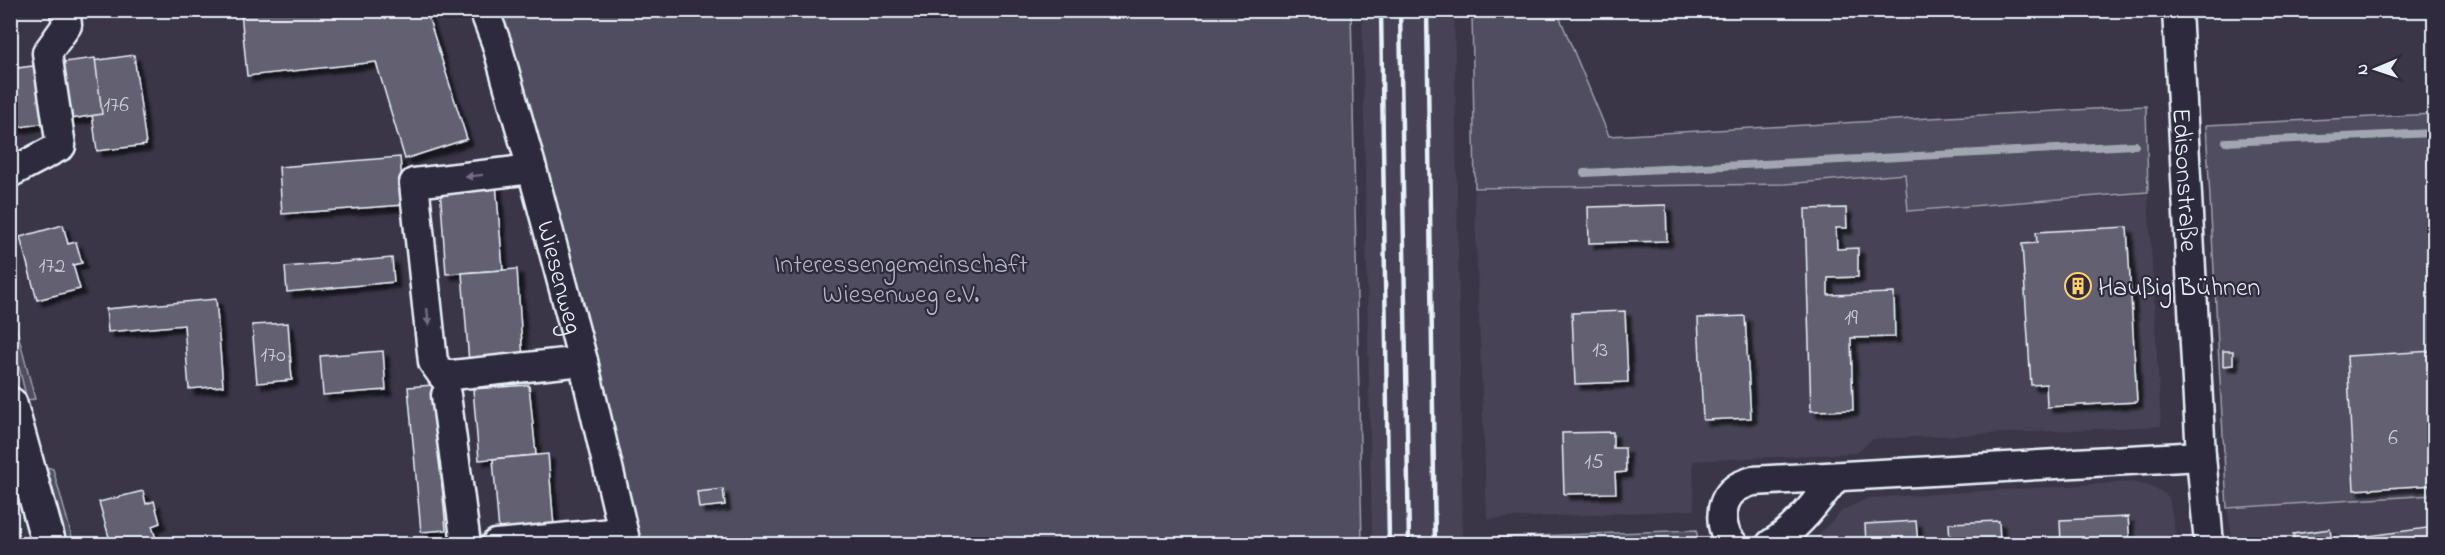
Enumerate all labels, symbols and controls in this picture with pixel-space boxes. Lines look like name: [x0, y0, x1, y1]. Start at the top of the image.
north arrow: [2346, 39, 2406, 99]
text: N: [2351, 63, 2375, 75]
house number: 176: [103, 90, 129, 122]
street label: Edisonstraße: [2160, 107, 2206, 253]
one-way arrow: [465, 171, 484, 181]
street label: Wiesenweg: [525, 217, 591, 339]
park label: Interessengemeinschaft Wiesenweg e.V.: [774, 247, 1028, 315]
house number: 172: [39, 251, 66, 283]
place label: Haußig Bühnen: [2098, 270, 2260, 308]
building icon: Haußig Bühnen: [2063, 271, 2093, 301]
house number: 19: [1844, 303, 1858, 335]
one-way arrow: [423, 307, 433, 326]
house number: 13: [1592, 335, 1608, 367]
house number: 170: [260, 340, 286, 372]
house number: 6: [2388, 423, 2398, 455]
house number: 15: [1584, 447, 1604, 479]

